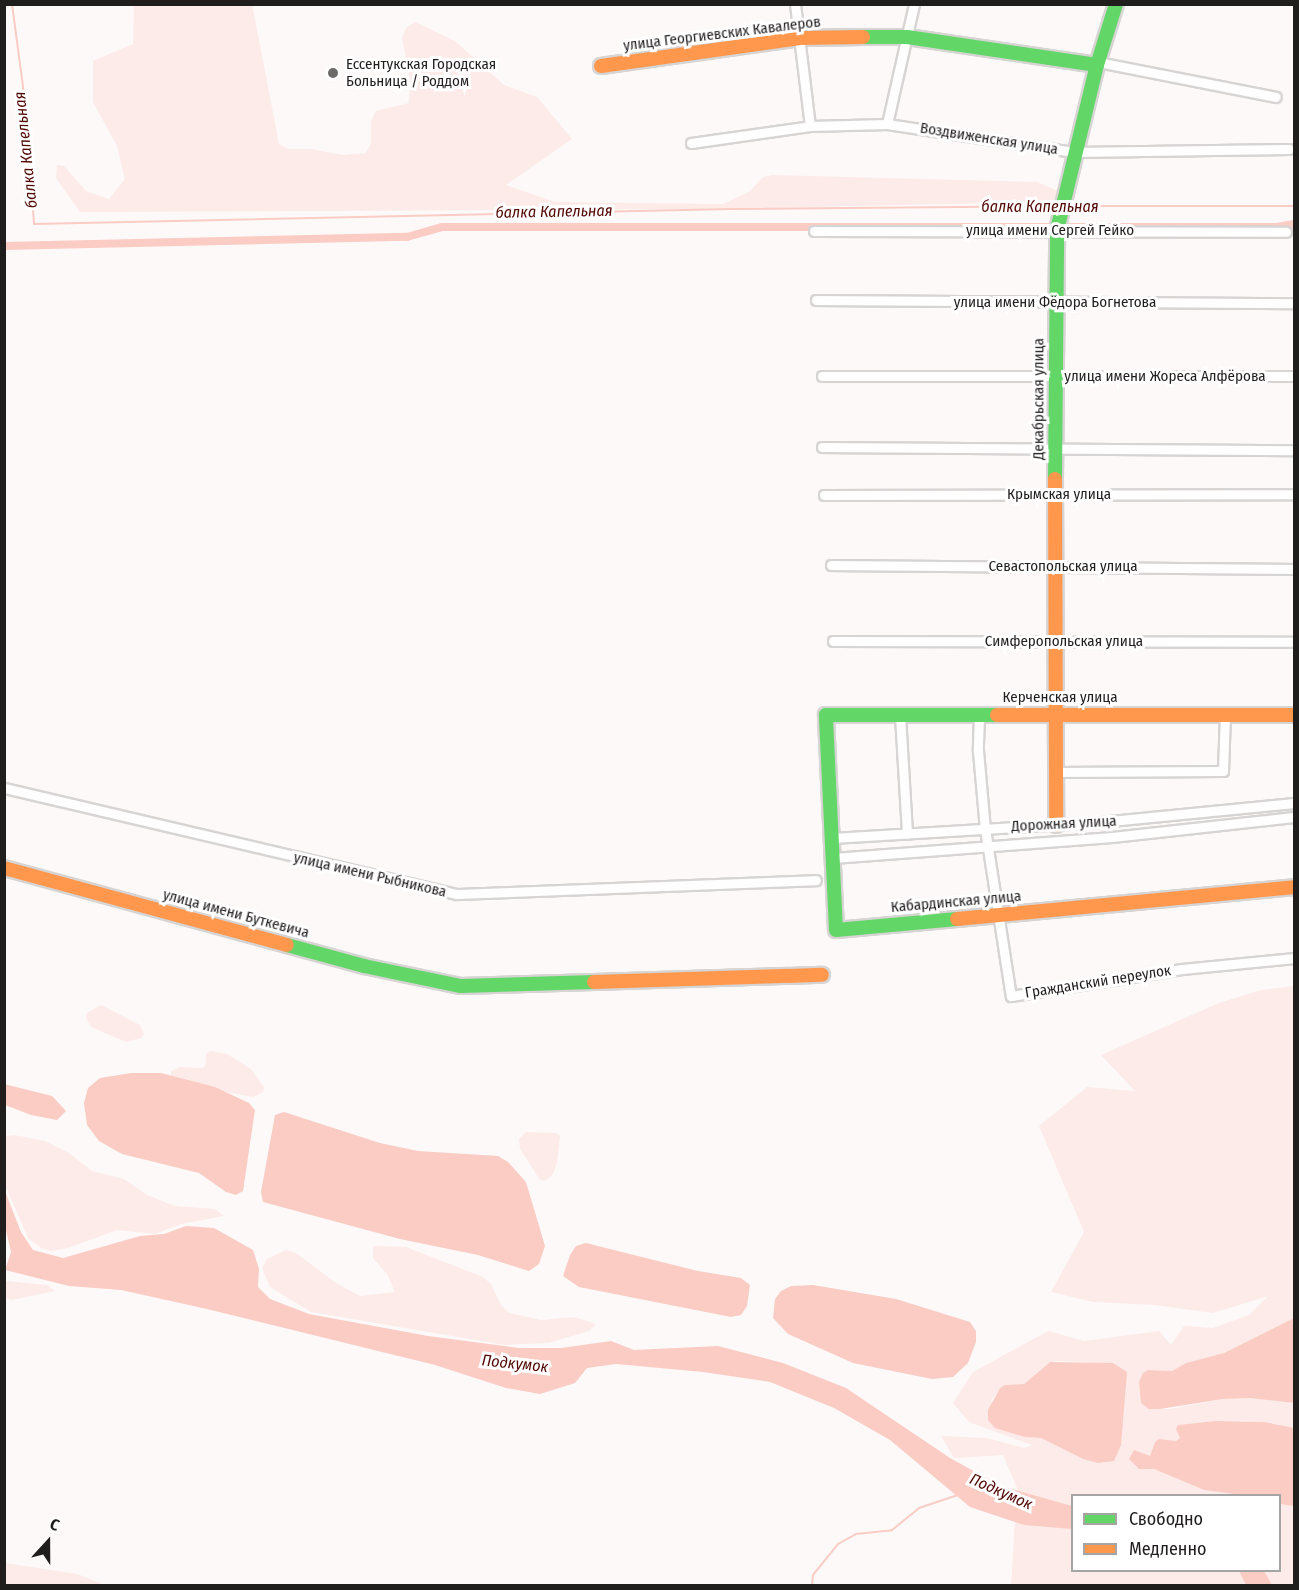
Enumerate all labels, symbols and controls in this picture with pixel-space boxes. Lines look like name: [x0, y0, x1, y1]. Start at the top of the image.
street label: улица Георгиевских Кавалеров: [622, 13, 822, 55]
place label: Ессентукская Городская Больница / Роддом: [346, 55, 496, 90]
marker: Ессентукская Городская Больница / Роддом: [324, 64, 342, 82]
water label: балка Капельная: [10, 91, 42, 209]
street label: Воздвиженская улица: [919, 119, 1059, 159]
water label: балка Капельная: [981, 197, 1099, 217]
water label: балка Капельная: [495, 201, 613, 223]
street label: улица имени Сергей Гейко: [966, 222, 1134, 240]
street label: улица имени Фёдора Богнетова: [954, 294, 1156, 312]
street label: Декабрьская улица: [1030, 338, 1048, 460]
street label: улица имени Жореса Алфёрова: [1064, 368, 1266, 386]
street label: Крымская улица: [1007, 486, 1111, 504]
street label: Севастопольская улица: [989, 558, 1137, 576]
street label: Симферопольская улица: [985, 633, 1143, 651]
street label: Керченская улица: [1002, 689, 1118, 707]
street label: Дорожная улица: [1011, 812, 1117, 836]
street label: улица имени Рыбникова: [292, 849, 448, 901]
street label: улица имени Буткевича: [161, 886, 311, 942]
street label: Кабардинская улица: [890, 887, 1022, 917]
street label: Гражданский переулок: [1024, 962, 1172, 1002]
water label: Подкумок: [481, 1351, 549, 1377]
water label: Подкумок: [967, 1470, 1035, 1514]
legend: [1071, 1494, 1281, 1572]
text: Свободно: [1129, 1508, 1203, 1530]
north arrow: [18, 1512, 78, 1572]
text: С: [47, 1514, 62, 1535]
text: Медленно: [1129, 1538, 1207, 1560]

